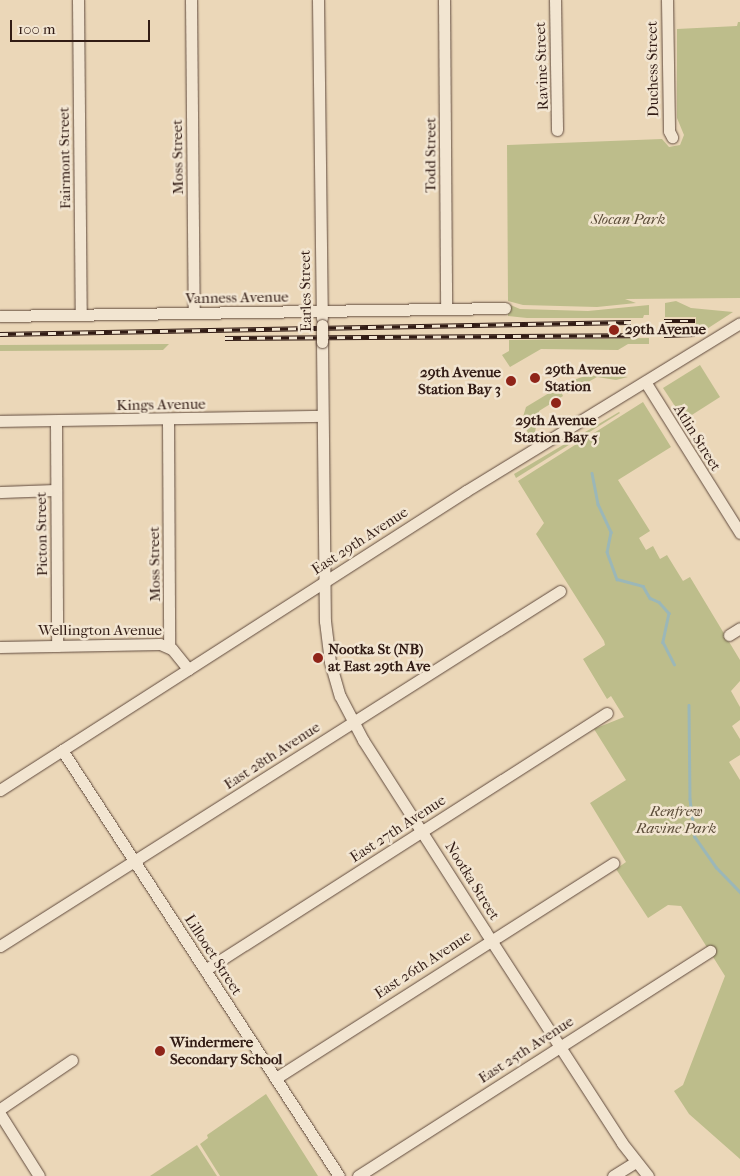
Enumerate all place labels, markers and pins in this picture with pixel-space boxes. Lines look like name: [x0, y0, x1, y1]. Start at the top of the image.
place label: 29th Avenue: [625, 321, 706, 339]
marker: 29th Avenue: [607, 323, 621, 337]
place label: 29th Avenue Station: [545, 360, 626, 395]
place label: 29th Avenue Station Bay 3: [418, 363, 501, 398]
marker: 29th Avenue Station: [529, 372, 541, 384]
marker: 29th Avenue Station Bay 3: [505, 375, 517, 387]
marker: 29th Avenue Station Bay 5: [550, 397, 562, 409]
place label: 29th Avenue Station Bay 5: [514, 411, 598, 446]
place label: Nootka St (NB) at East 29th Ave: [328, 640, 430, 675]
marker: Nootka St (NB) at East 29th Ave: [312, 652, 324, 664]
place label: Windermere Secondary School: [170, 1033, 283, 1068]
marker: Windermere Secondary School: [154, 1045, 166, 1057]

